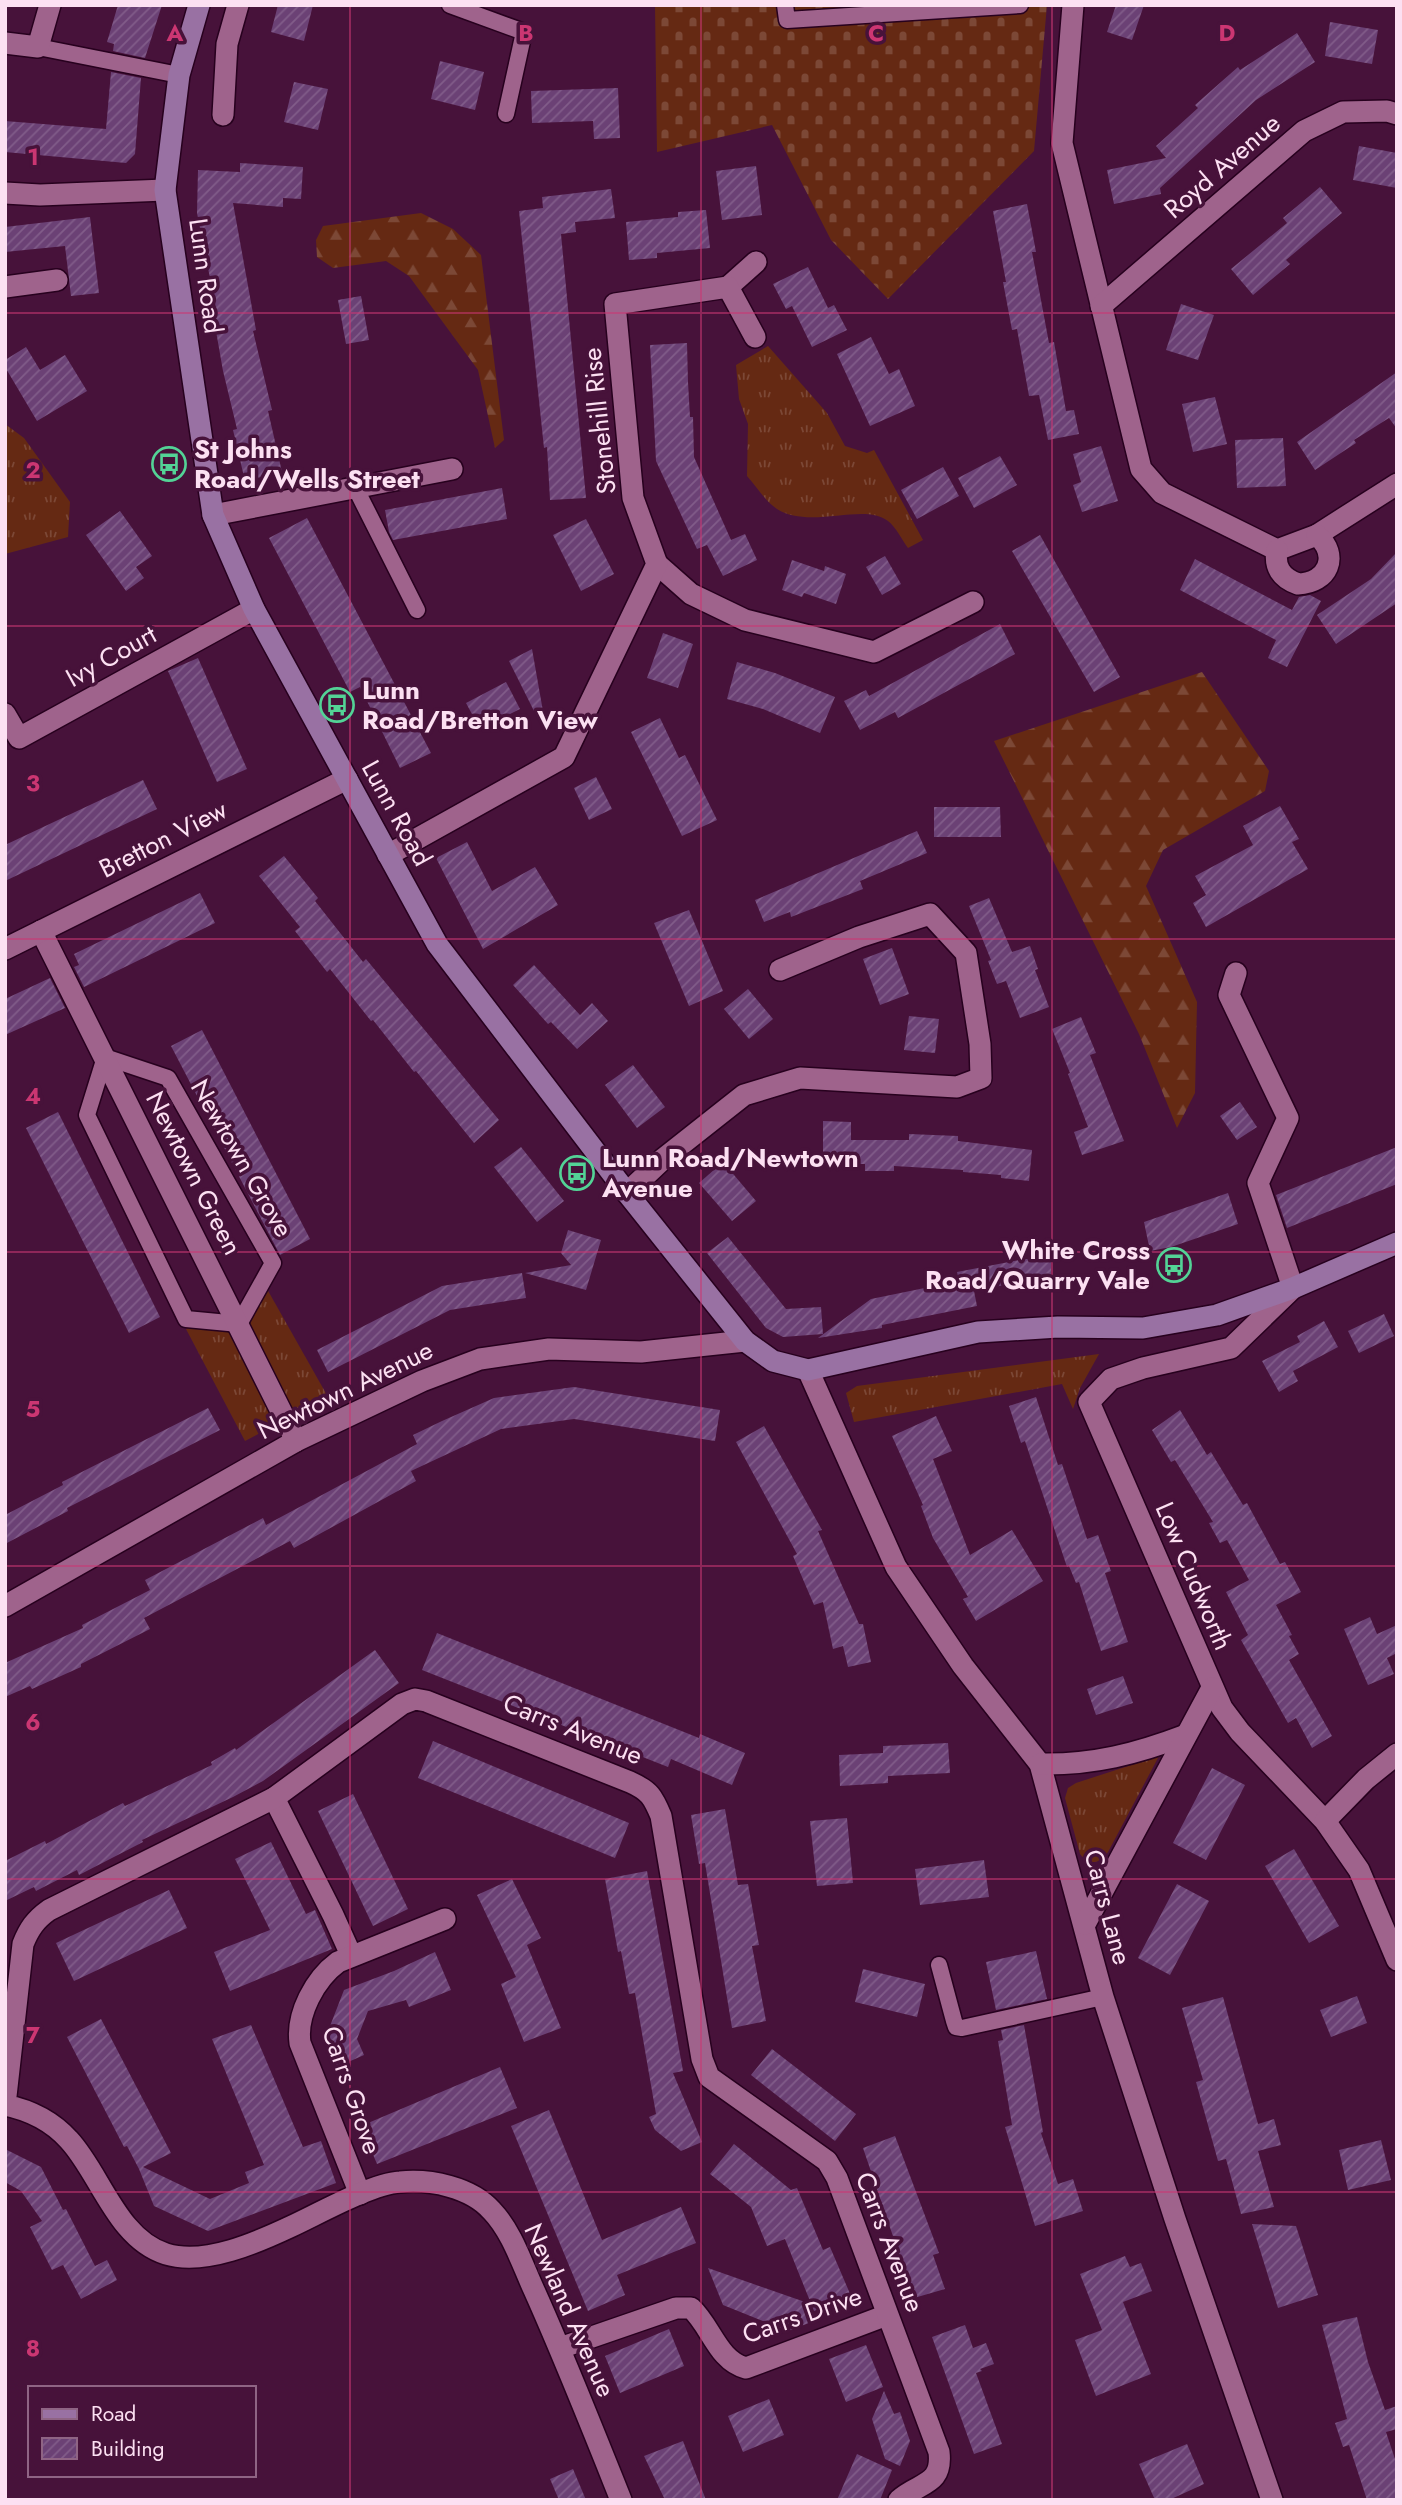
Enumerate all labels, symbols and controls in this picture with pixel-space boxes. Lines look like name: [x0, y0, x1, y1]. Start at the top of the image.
text: A: [166, 16, 184, 50]
text: B: [518, 16, 534, 50]
text: C: [868, 16, 884, 50]
text: D: [1219, 16, 1236, 50]
street label: Royd Avenue: [1155, 105, 1289, 227]
text: 1: [27, 140, 39, 174]
street label: Lunn Road: [179, 216, 233, 336]
street label: Stonehill Rise: [572, 346, 626, 496]
place label: St Johns Road/Wells Street: [194, 430, 421, 498]
bus stop icon: St Johns Road/Wells Street: [150, 445, 188, 483]
text: 2: [25, 453, 41, 487]
street label: Ivy Court: [59, 615, 164, 697]
place label: Lunn Road/Bretton View: [362, 671, 598, 739]
bus stop icon: Lunn Road/Bretton View: [318, 686, 356, 724]
street label: Lunn Road: [352, 753, 442, 873]
text: 3: [26, 766, 40, 800]
street label: Bretton View: [92, 790, 234, 888]
street label: Newtown Grove: [181, 1072, 303, 1244]
text: 4: [25, 1079, 41, 1113]
street label: Newtown Green: [136, 1085, 252, 1261]
place label: Lunn Road/Newtown Avenue: [601, 1139, 859, 1207]
bus stop icon: Lunn Road/Newtown Avenue: [558, 1154, 596, 1192]
place label: White Cross Road/Quarry Vale: [925, 1231, 1150, 1299]
bus stop icon: White Cross Road/Quarry Vale: [1155, 1246, 1193, 1284]
street label: Newtown Avenue: [251, 1331, 439, 1449]
text: 5: [26, 1392, 40, 1426]
street label: Low Cudworth: [1146, 1496, 1242, 1656]
street label: Carrs Avenue: [498, 1684, 648, 1774]
text: 6: [25, 1705, 41, 1739]
street label: Carrs Lane: [1074, 1845, 1142, 1969]
text: 7: [26, 2018, 40, 2052]
street label: Carrs Grove: [312, 2021, 392, 2159]
street label: Carrs Avenue: [846, 2166, 934, 2318]
street label: Newland Avenue: [515, 2217, 625, 2403]
street label: Carrs Drive: [737, 2277, 867, 2353]
text: 8: [26, 2331, 40, 2365]
legend: [28, 2386, 256, 2477]
text: Road: [91, 2399, 136, 2429]
text: Building: [91, 2434, 164, 2464]

